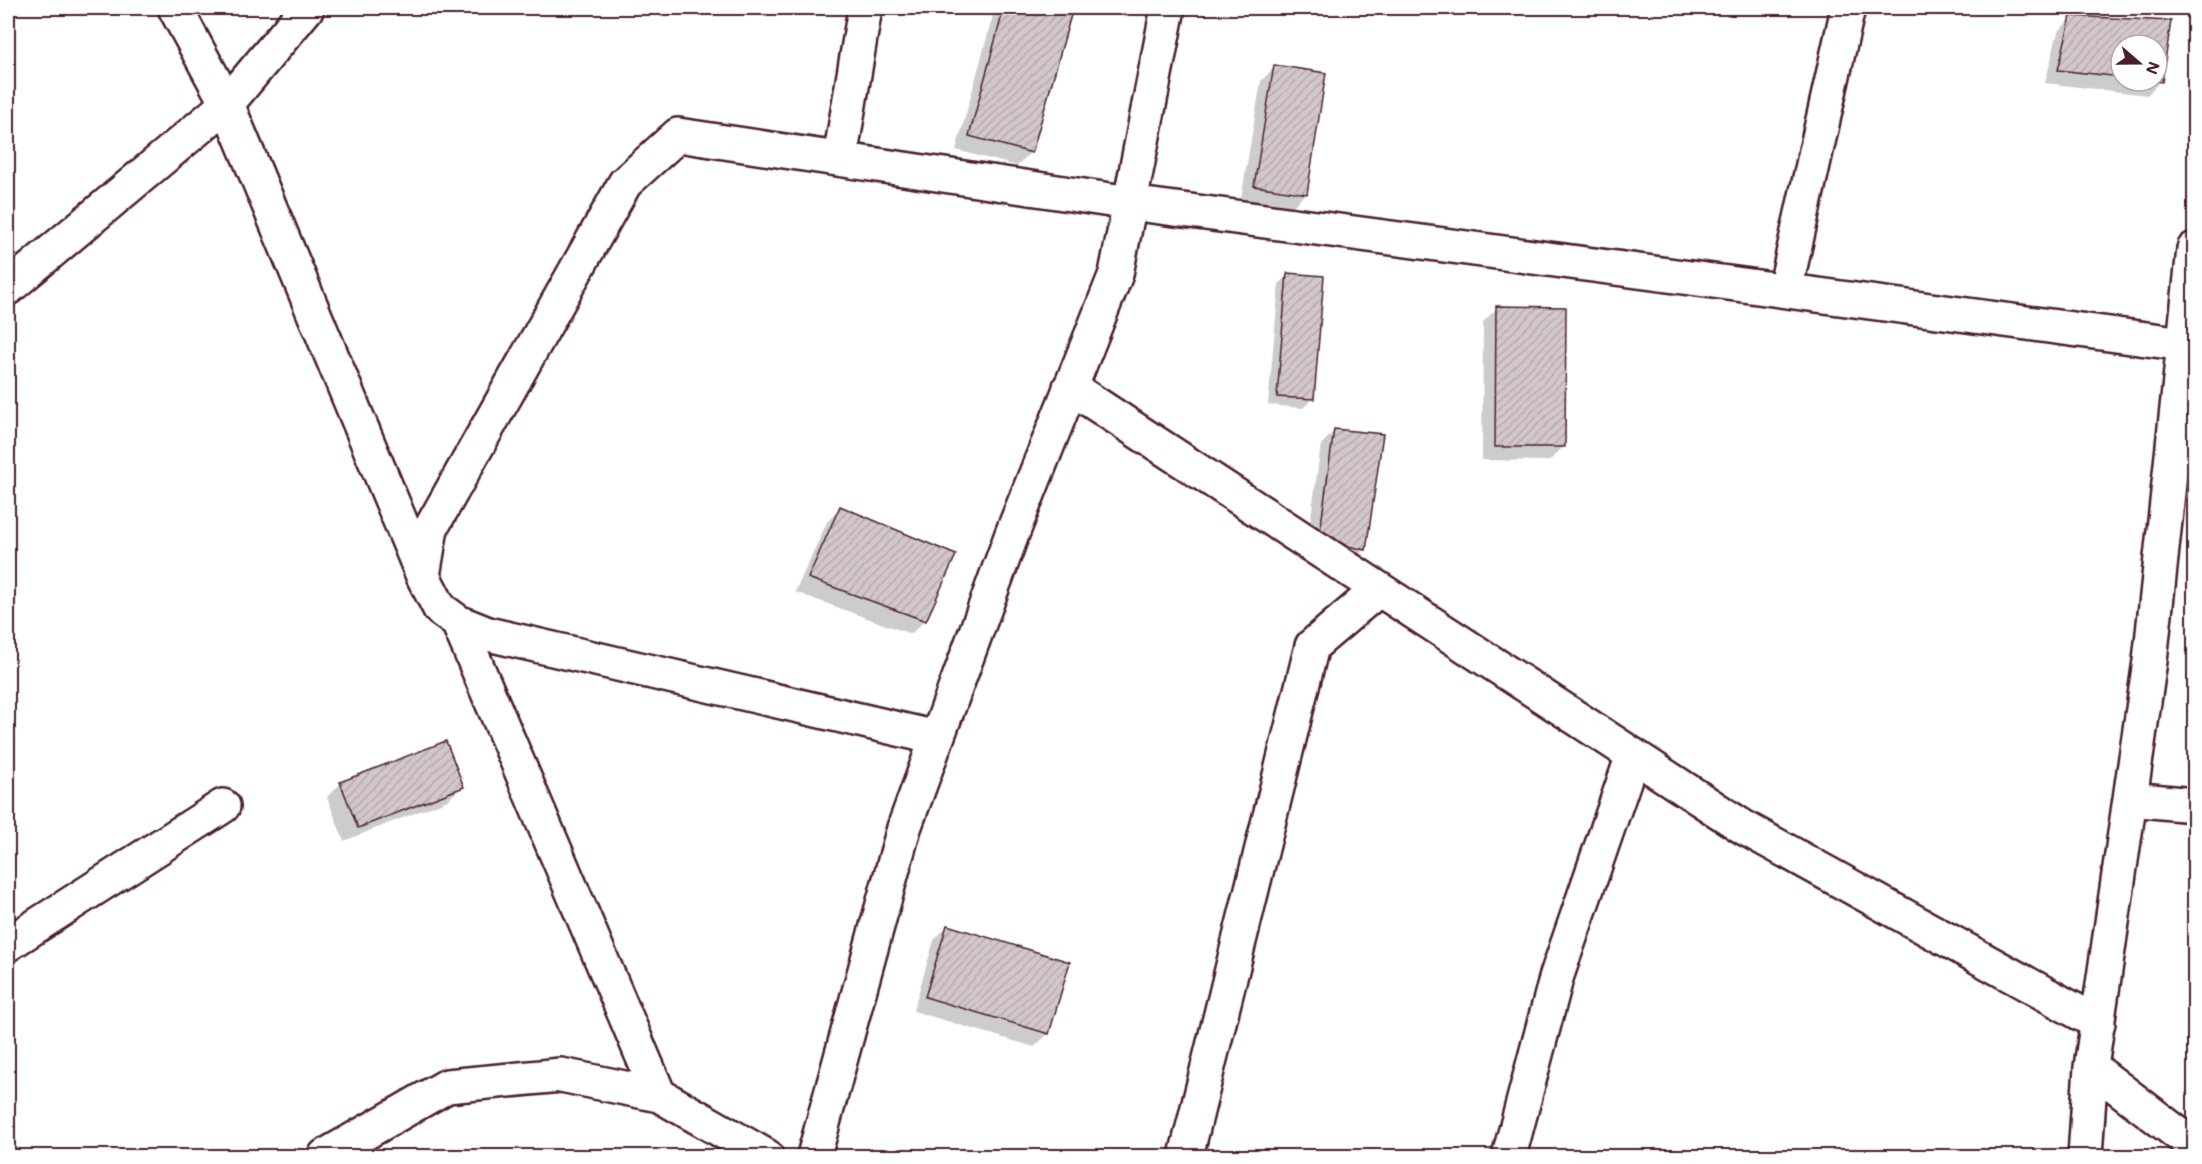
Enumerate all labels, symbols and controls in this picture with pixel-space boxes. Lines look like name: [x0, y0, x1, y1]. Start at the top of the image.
north arrow: [2109, 33, 2169, 93]
text: N: [2142, 59, 2166, 78]

